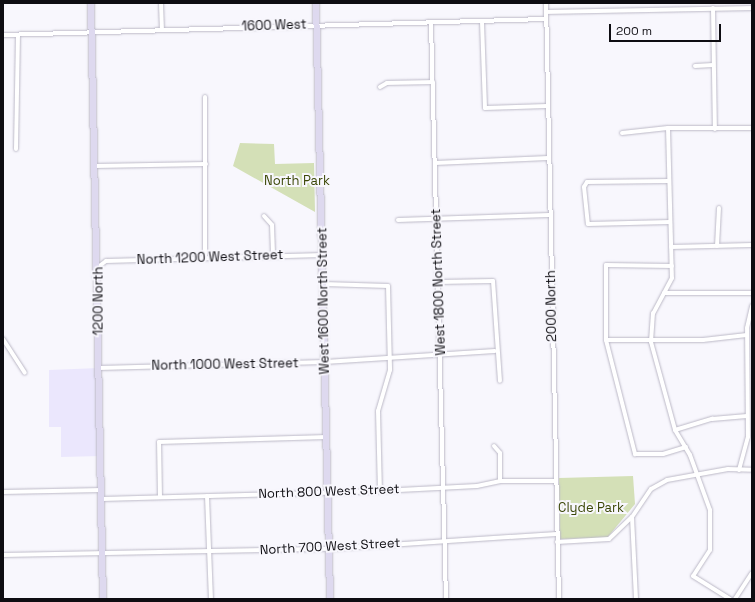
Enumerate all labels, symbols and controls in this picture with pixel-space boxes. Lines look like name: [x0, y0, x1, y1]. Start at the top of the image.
scale bar: [611, 16, 723, 42]
street label: 1600 West: [241, 17, 307, 35]
text: 200 m: [616, 23, 652, 39]
park label: North Park: [264, 173, 330, 189]
street label: West 1800 North Street: [429, 208, 449, 356]
street label: West 1600 North Street: [315, 227, 333, 375]
street label: North 1200 West Street: [136, 248, 284, 268]
street label: 1200 North: [91, 267, 107, 335]
street label: 2000 North: [544, 270, 560, 342]
street label: North 1000 West Street: [151, 356, 299, 374]
street label: North 800 West Street: [258, 482, 400, 502]
park label: Clyde Park: [558, 500, 624, 516]
street label: North 700 West Street: [259, 536, 401, 558]

